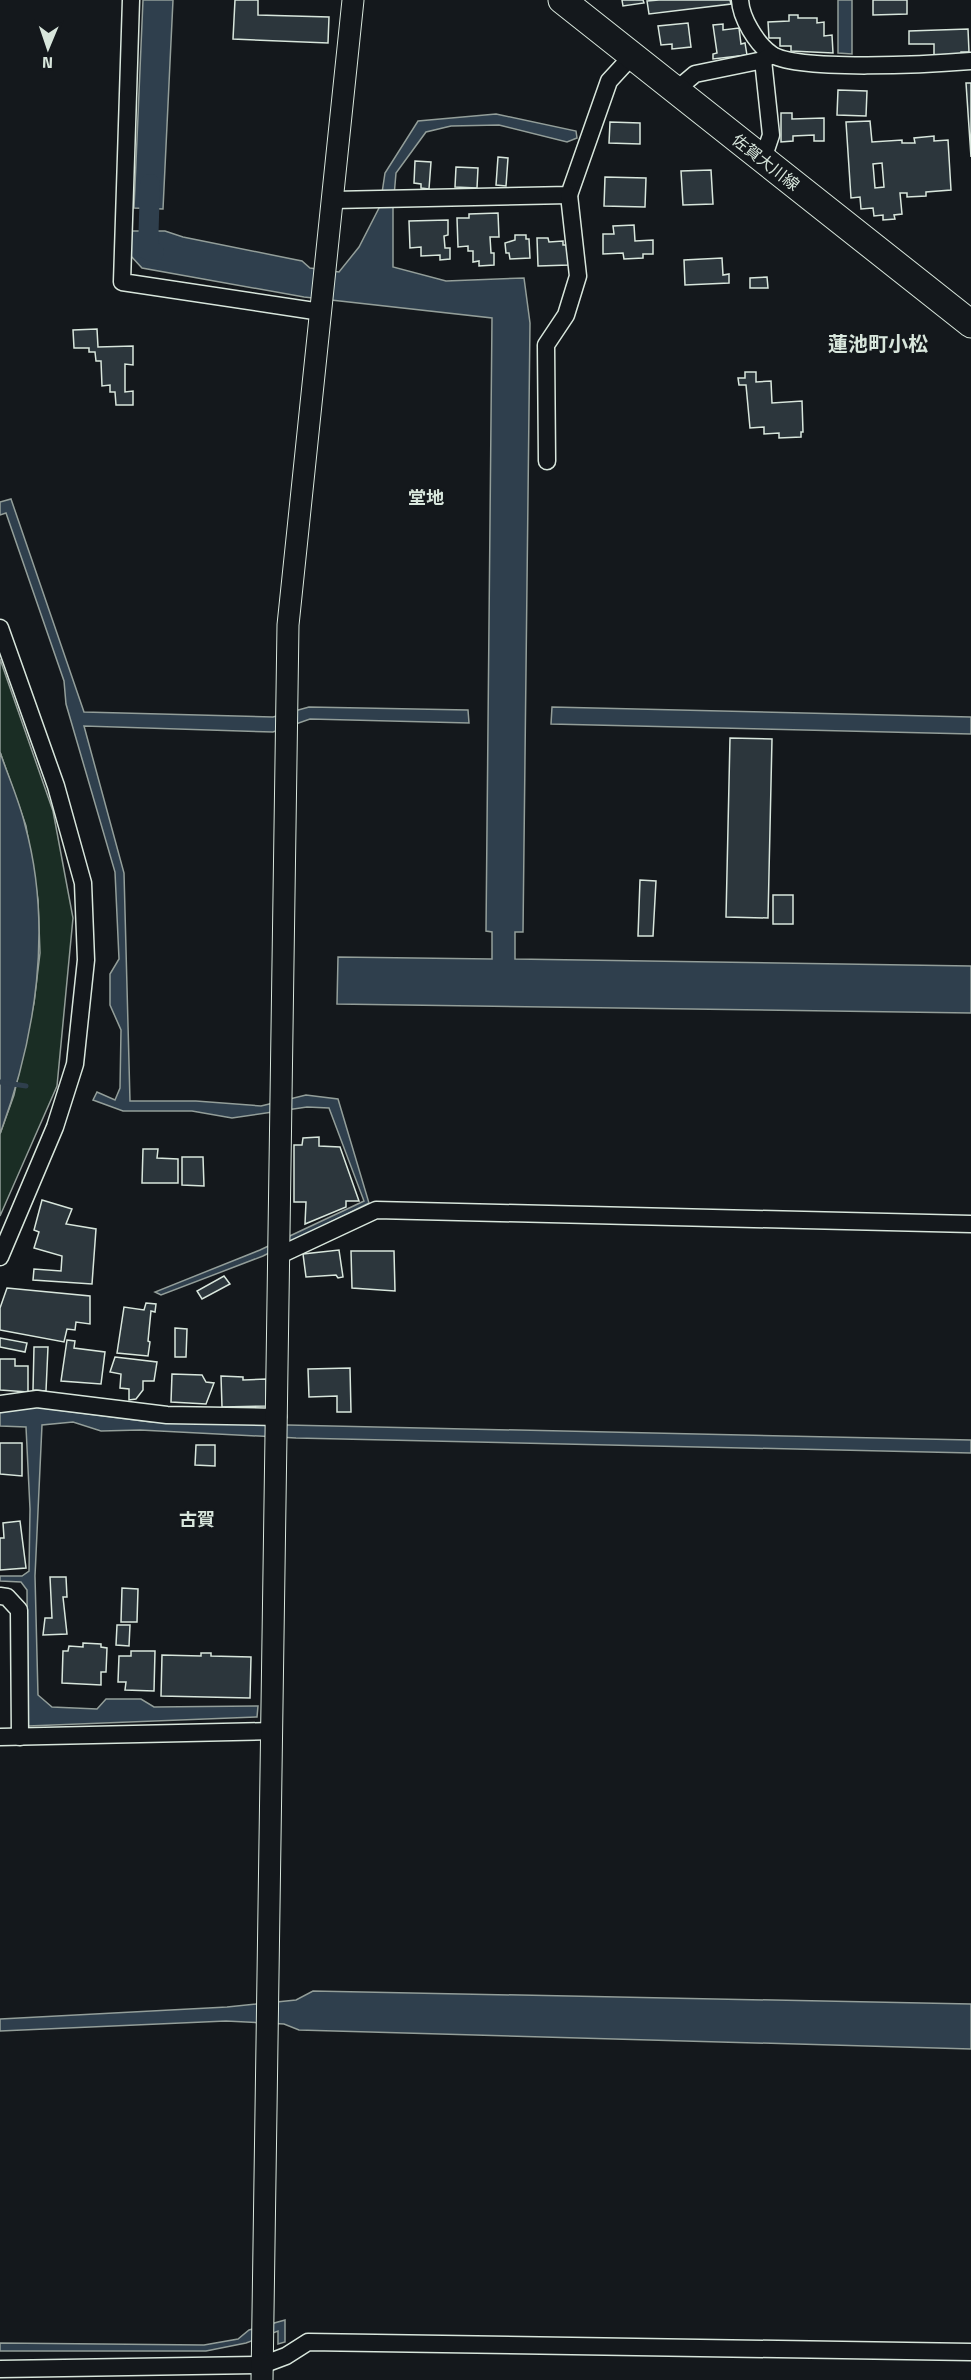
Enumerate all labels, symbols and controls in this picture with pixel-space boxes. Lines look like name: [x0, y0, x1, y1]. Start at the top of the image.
north arrow: [18, 18, 78, 78]
text: N: [42, 51, 53, 75]
street label: 佐賀大川線: [727, 128, 805, 196]
district label: 蓮池町小松: [828, 328, 928, 359]
district label: 堂地: [408, 484, 444, 511]
district label: 古賀: [179, 1506, 215, 1533]

